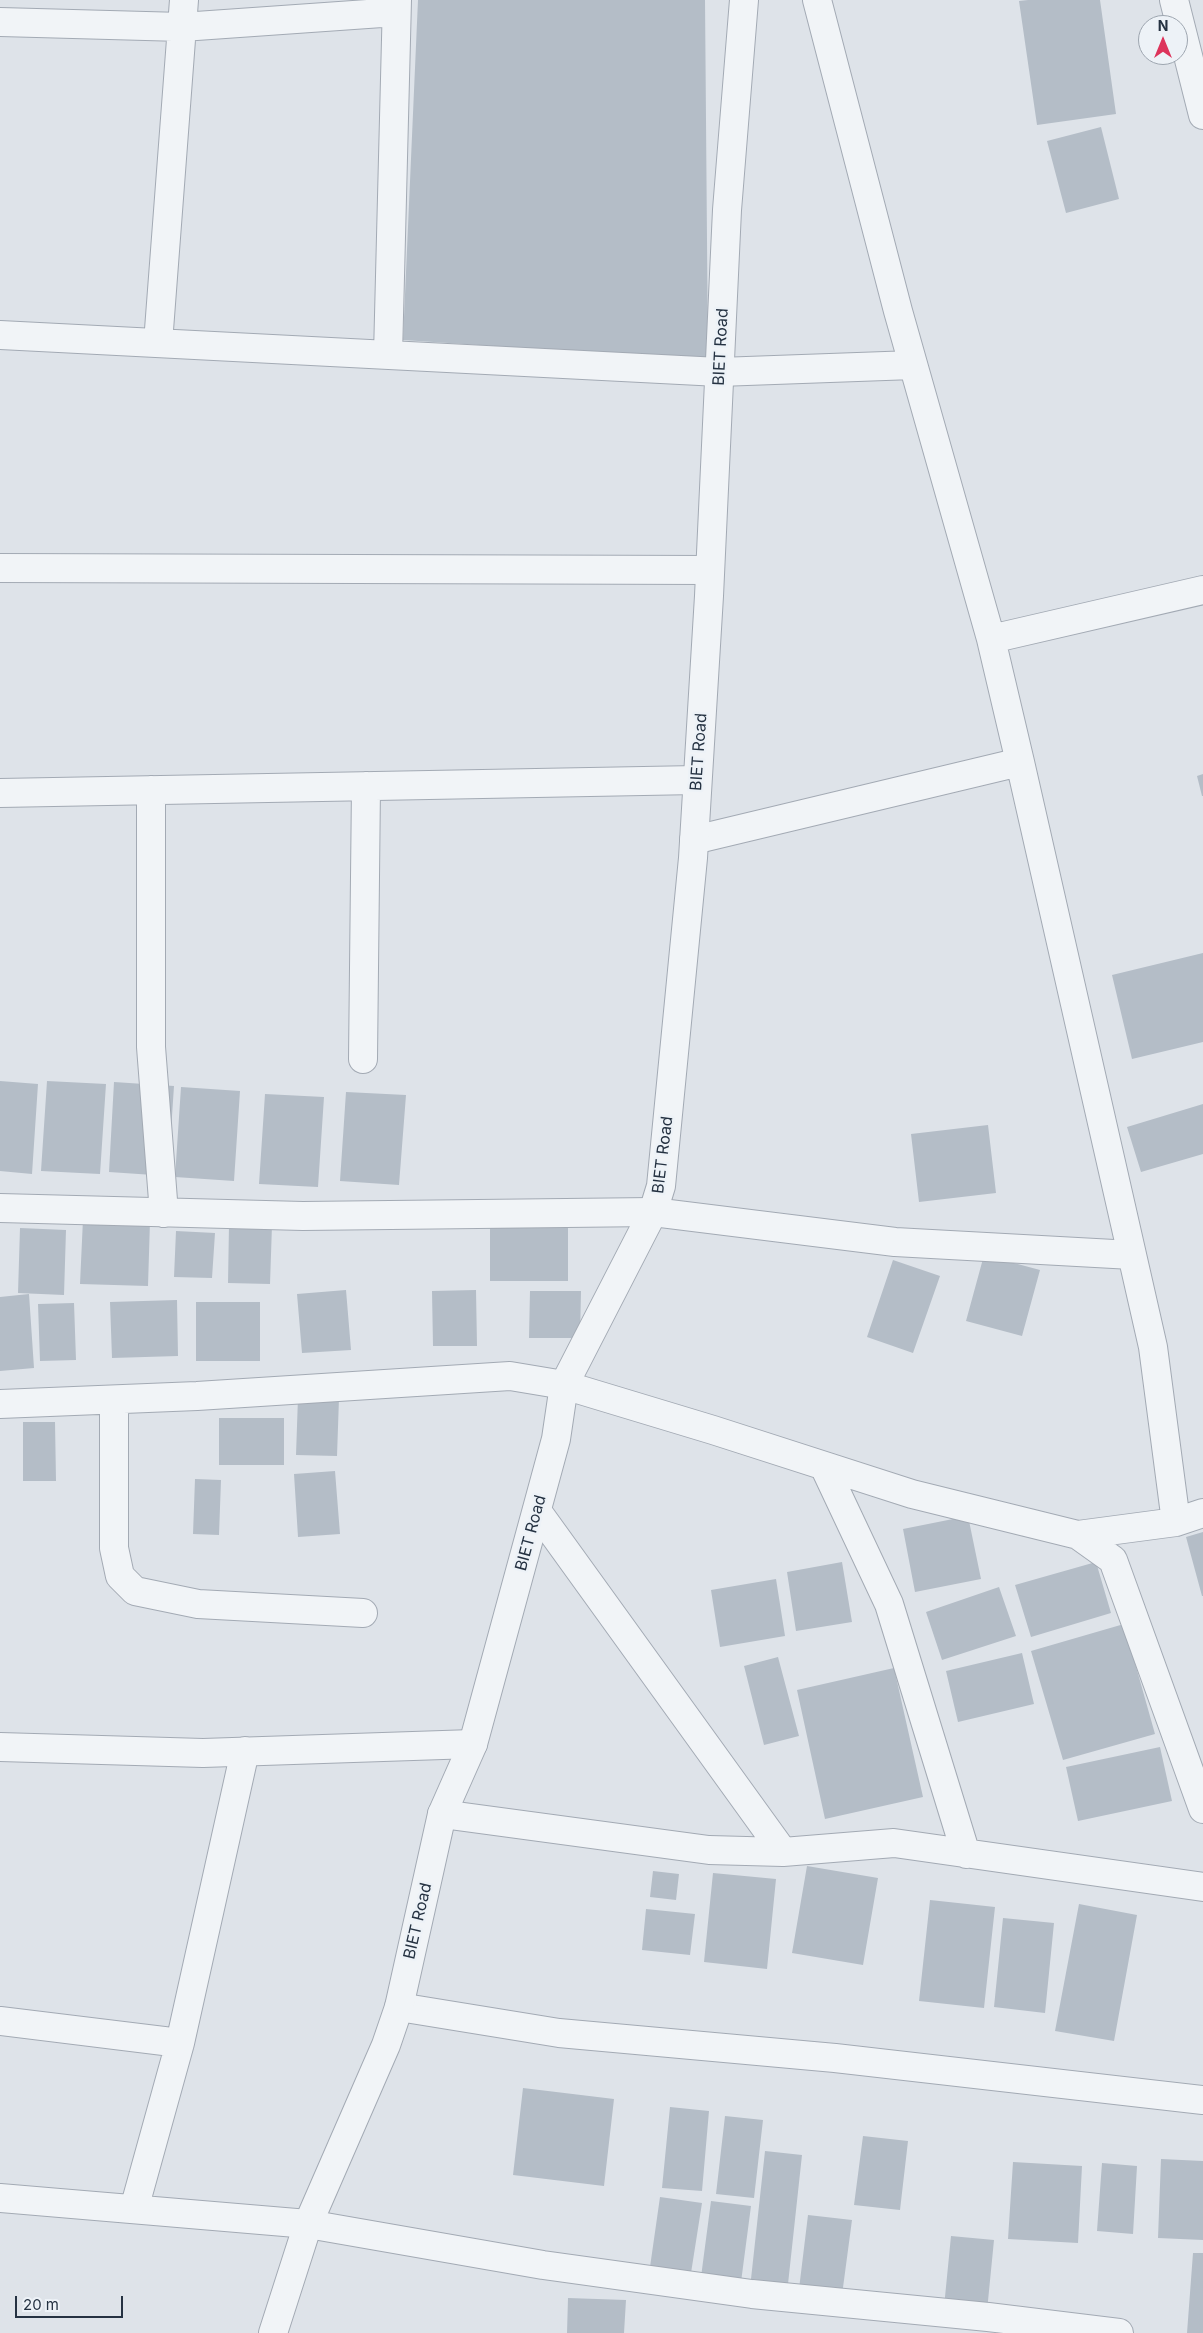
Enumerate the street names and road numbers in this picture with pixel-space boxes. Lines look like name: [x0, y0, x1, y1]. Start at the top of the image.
street label: BIET Road: [709, 308, 733, 386]
street label: BIET Road: [687, 713, 711, 791]
street label: BIET Road: [649, 1115, 677, 1195]
street label: BIET Road: [512, 1493, 550, 1573]
street label: BIET Road: [400, 1881, 436, 1961]

